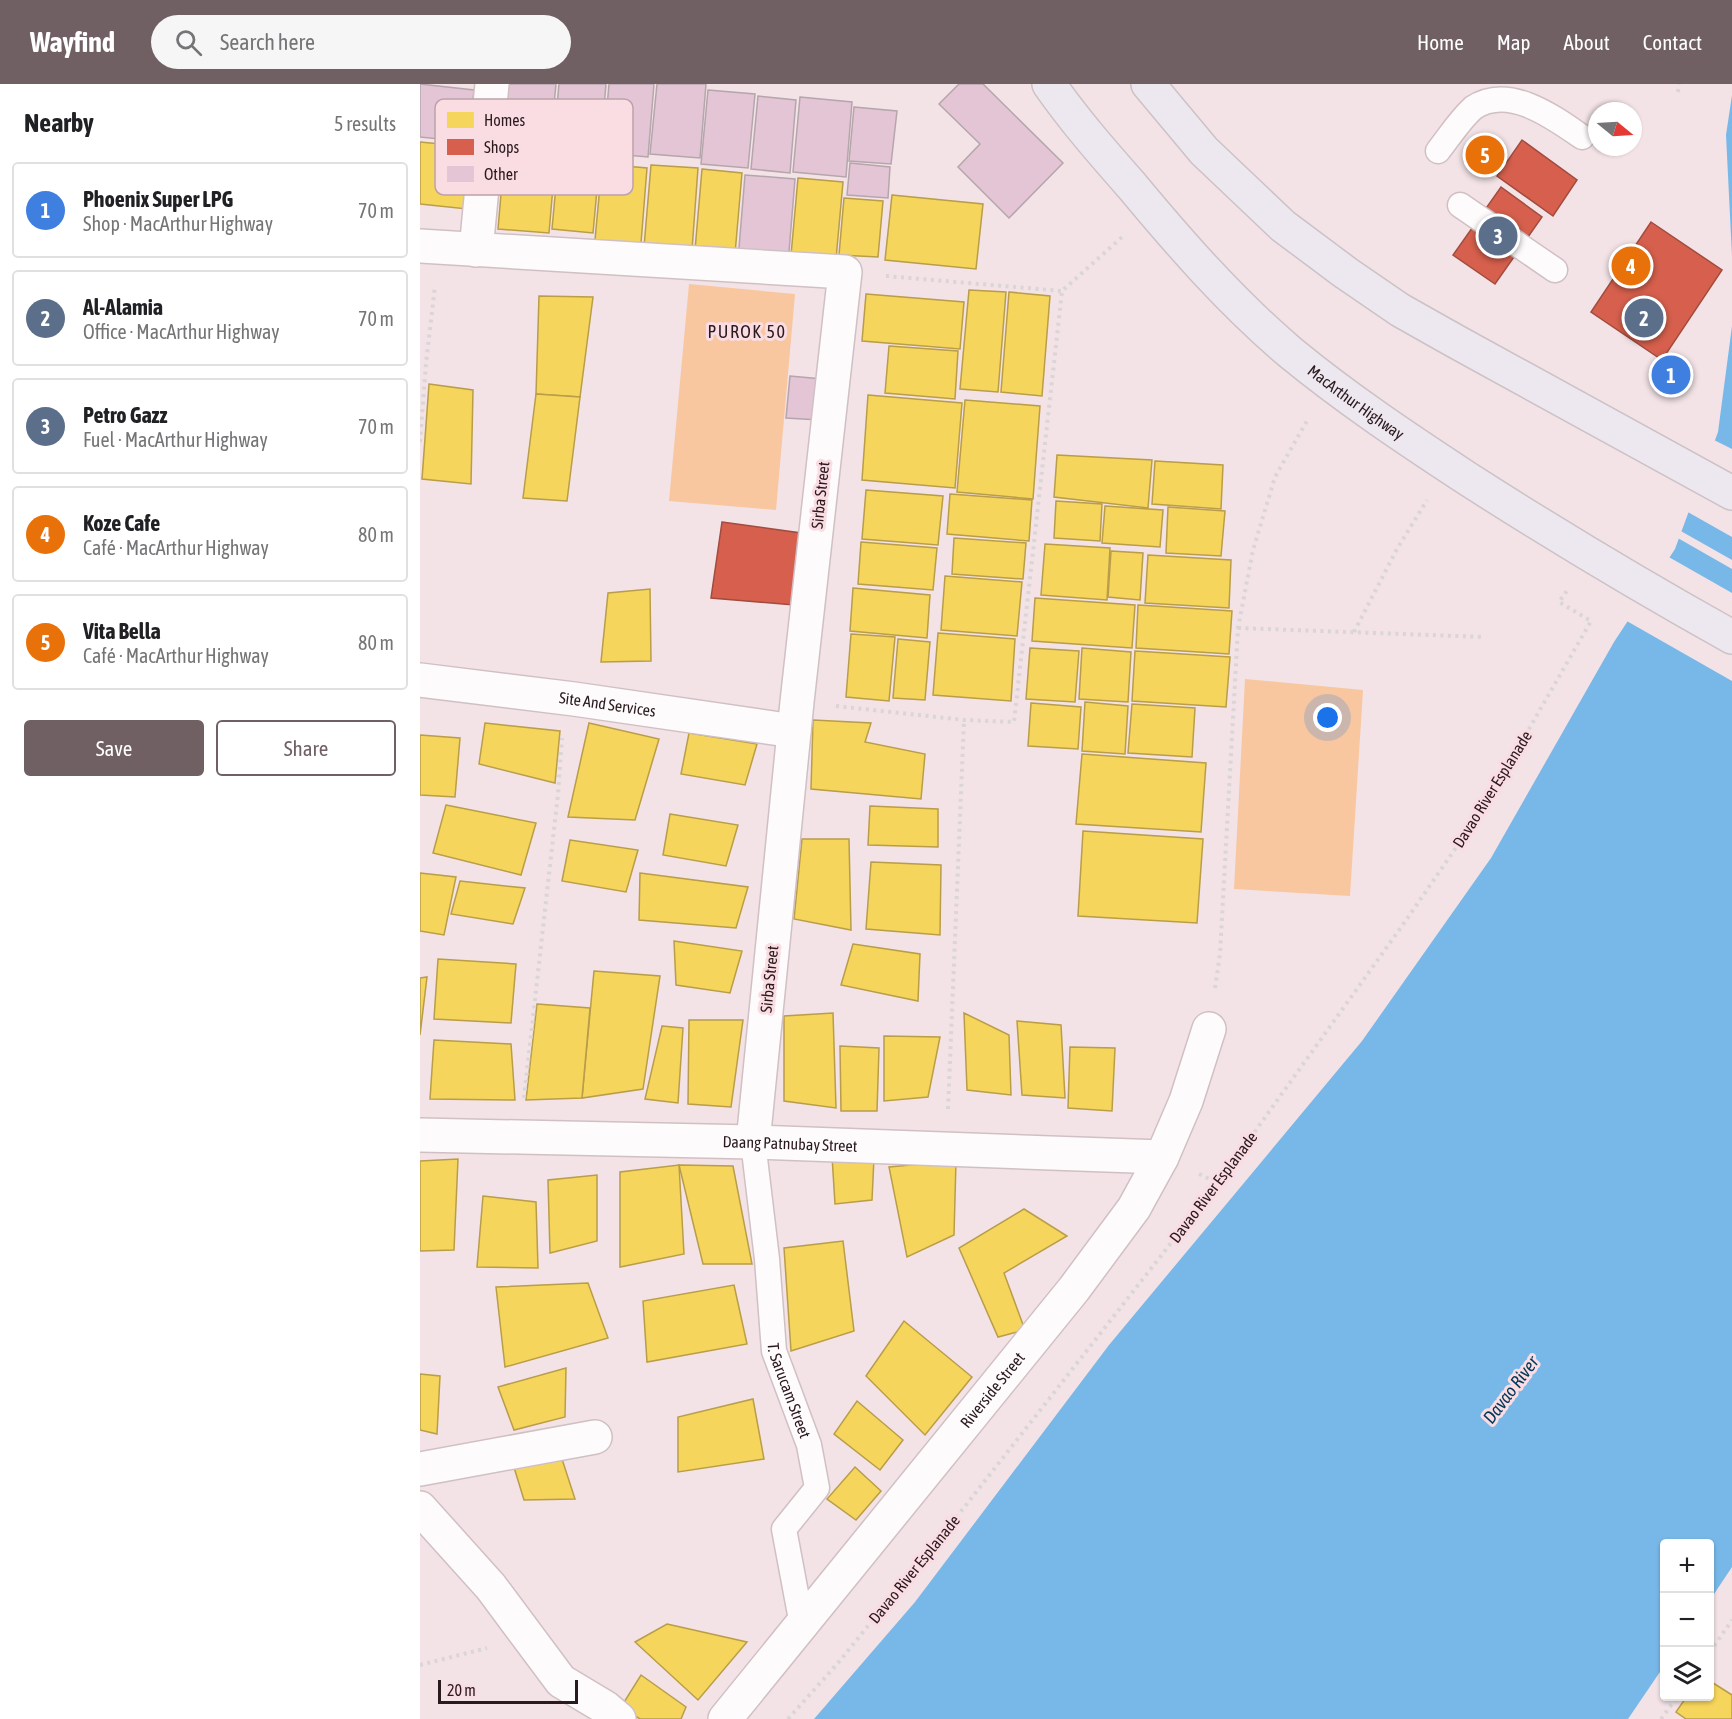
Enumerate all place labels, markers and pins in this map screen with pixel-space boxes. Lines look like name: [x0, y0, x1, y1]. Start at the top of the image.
pin: 5: [1466, 132, 1504, 178]
pin: 3: [1478, 214, 1518, 258]
pin: 4: [1612, 244, 1650, 288]
pin: 2: [1624, 296, 1664, 340]
pin: 1: [1652, 352, 1690, 398]

